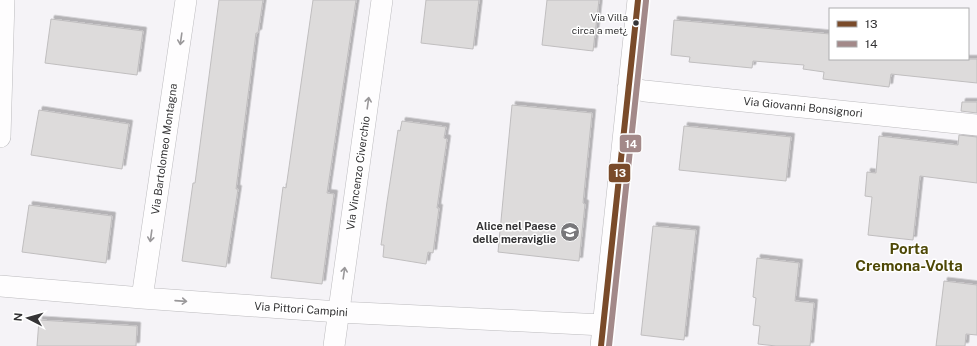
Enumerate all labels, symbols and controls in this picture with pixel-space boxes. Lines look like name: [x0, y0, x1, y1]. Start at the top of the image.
legend: [829, 8, 969, 60]
place label: Via Villa circa a met¿: [572, 11, 628, 36]
text: 13: [865, 17, 877, 31]
marker: Via Villa circa a met¿: [631, 18, 641, 28]
one-way arrow: [177, 32, 185, 45]
text: 14: [865, 37, 878, 51]
street label: Via Bartolomeo Montagna: [149, 83, 179, 215]
street label: Via Giovanni Bonsignori: [743, 95, 863, 119]
one-way arrow: [364, 97, 372, 110]
street label: Via Vincenzo Civerchio: [344, 115, 372, 231]
line badge: 14: [619, 134, 642, 153]
text: 14: [625, 138, 637, 150]
line badge: 13: [608, 163, 631, 183]
text: 13: [614, 167, 626, 179]
place label: Alice nel Paese delle meraviglie: [472, 220, 556, 245]
school or university icon: Alice nel Paese delle meraviglie: [559, 221, 581, 243]
one-way arrow: [147, 229, 155, 242]
district label: Porta Cremona-Volta: [855, 240, 963, 274]
one-way arrow: [340, 267, 348, 280]
one-way arrow: [174, 297, 187, 304]
north arrow: [8, 298, 48, 338]
street label: Via Pittori Campini: [254, 300, 348, 318]
text: N: [12, 312, 24, 322]

